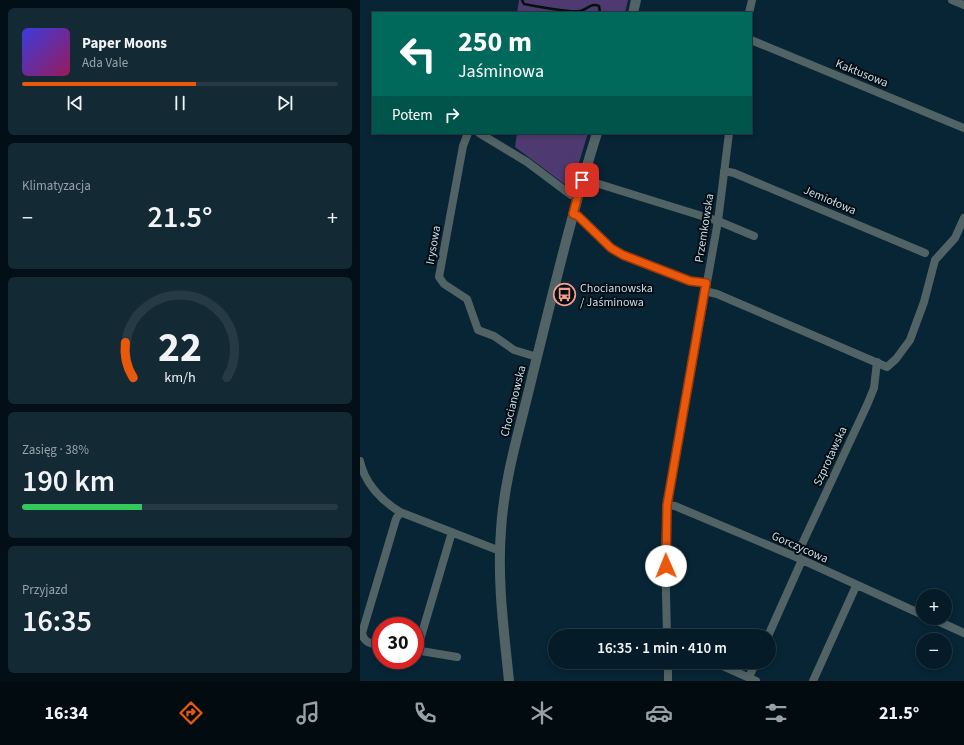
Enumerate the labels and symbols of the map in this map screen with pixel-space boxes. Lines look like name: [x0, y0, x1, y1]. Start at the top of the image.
street label: Kaktusowa: [833, 55, 891, 92]
pin: [565, 163, 599, 197]
street label: Jemiołowa: [801, 182, 859, 219]
street label: Przemkowska: [691, 192, 718, 264]
street label: Irysowa: [422, 224, 445, 266]
place label: Chocianowska / Jaśminowa: [580, 280, 653, 311]
bus stop icon: Chocianowska / Jaśminowa: [551, 282, 577, 308]
street label: Chocianowska: [496, 364, 531, 439]
street label: Szprotawska: [809, 424, 852, 489]
street label: Gorczycowa: [769, 527, 831, 567]
position arrow: [645, 545, 687, 587]
speed limit sign: 30: [372, 617, 424, 669]

